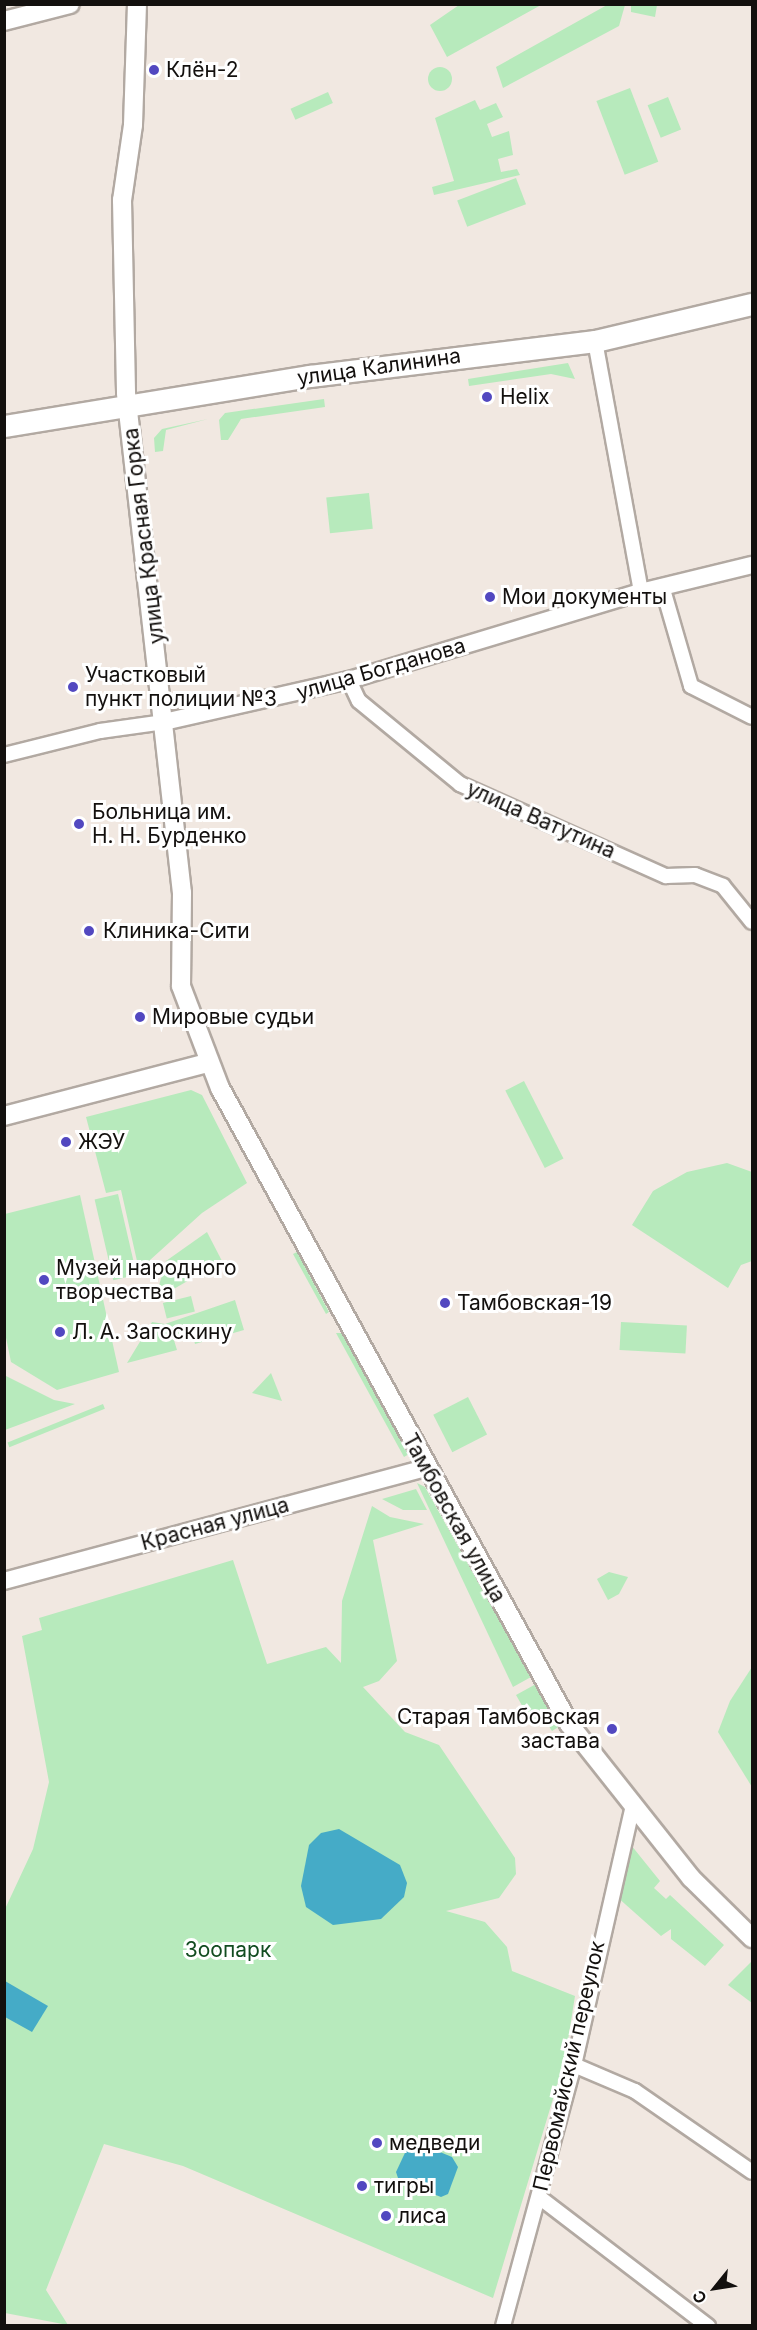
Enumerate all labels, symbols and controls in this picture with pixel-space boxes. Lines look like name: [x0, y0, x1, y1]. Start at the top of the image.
place label: Клён-2: [166, 57, 239, 83]
marker: Клён-2: [147, 63, 161, 77]
street label: улица Калинина: [296, 343, 462, 391]
place label: Helix: [500, 384, 549, 410]
marker: Helix: [478, 388, 496, 406]
street label: улица Красная Горка: [118, 427, 170, 645]
place label: Мои документы: [502, 584, 667, 610]
marker: Мои документы: [483, 590, 497, 604]
street label: улица Богданова: [294, 633, 468, 705]
place label: Участковый пункт полиции №3: [85, 662, 277, 712]
marker: Участковый пункт полиции №3: [66, 680, 80, 694]
street label: улица Ватутина: [463, 776, 619, 864]
place label: Больница им. Н. Н. Бурденко: [92, 799, 247, 849]
marker: Больница им. Н. Н. Бурденко: [70, 815, 88, 833]
place label: Клиника-Сити: [103, 918, 250, 944]
marker: Клиника-Сити: [80, 922, 98, 940]
place label: Мировые судьи: [152, 1004, 314, 1030]
marker: Мировые судьи: [133, 1010, 147, 1024]
place label: ЖЭУ: [78, 1129, 125, 1155]
marker: ЖЭУ: [59, 1135, 73, 1149]
place label: Музей народного творчества: [56, 1255, 237, 1305]
marker: Музей народного творчества: [37, 1273, 51, 1287]
place label: Тамбовская-19: [457, 1290, 612, 1316]
marker: Тамбовская-19: [438, 1296, 452, 1310]
place label: Л. А. Загоскину: [72, 1319, 232, 1345]
marker: Л. А. Загоскину: [53, 1325, 67, 1339]
street label: Тамбовская улица: [397, 1429, 511, 1607]
street label: Красная улица: [138, 1492, 292, 1556]
place label: Старая Тамбовская застава: [397, 1704, 600, 1754]
marker: Старая Тамбовская застава: [605, 1722, 619, 1736]
park label: Зоопарк: [185, 1937, 271, 1963]
street label: Первомайский переулок: [528, 1939, 610, 2193]
place label: медведи: [389, 2130, 480, 2156]
marker: медведи: [370, 2136, 384, 2150]
place label: тигры: [374, 2173, 434, 2199]
marker: тигры: [355, 2179, 369, 2193]
place label: лиса: [398, 2203, 446, 2229]
marker: лиса: [379, 2209, 393, 2223]
north arrow: [685, 2258, 745, 2318]
text: С: [688, 2287, 711, 2307]

